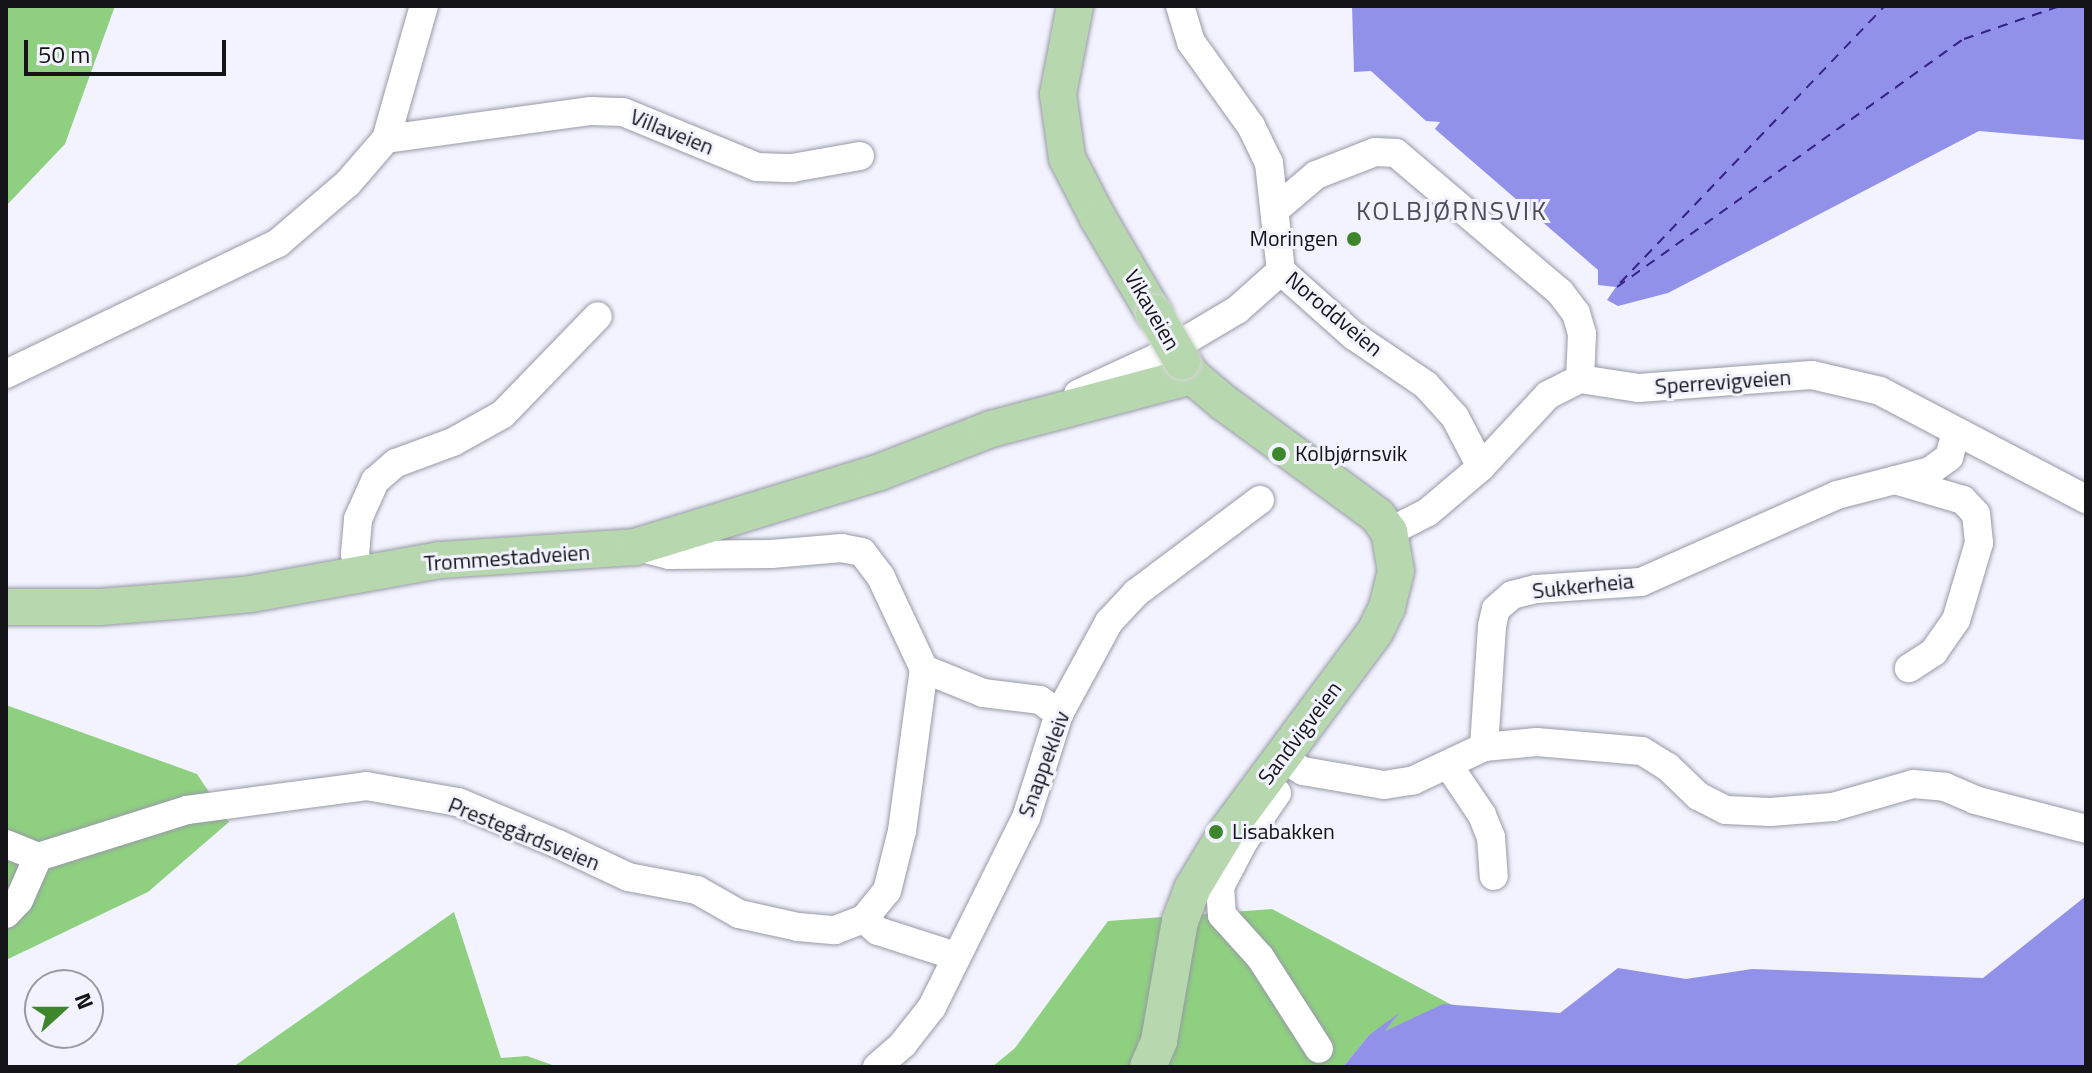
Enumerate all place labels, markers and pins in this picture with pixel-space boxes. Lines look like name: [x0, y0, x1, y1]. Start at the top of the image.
place label: Moringen: [1250, 226, 1338, 252]
marker: Moringen: [1345, 230, 1363, 248]
place label: Kolbjørnsvik: [1295, 441, 1407, 467]
marker: Kolbjørnsvik: [1270, 445, 1288, 463]
place label: Lisabakken: [1232, 819, 1335, 845]
marker: Lisabakken: [1207, 823, 1225, 841]

